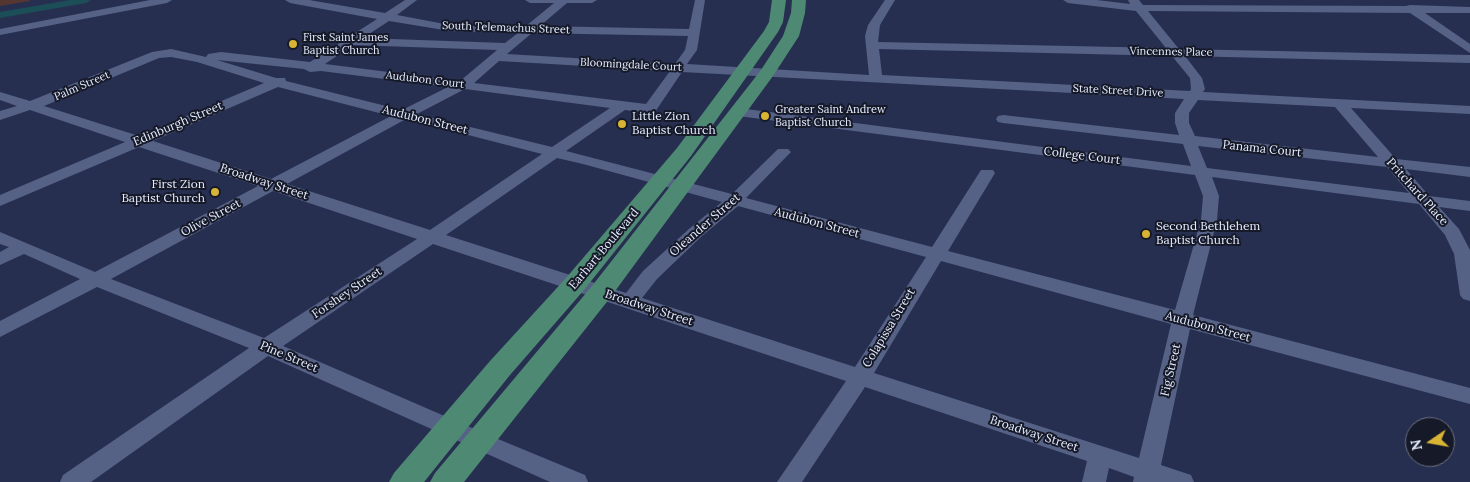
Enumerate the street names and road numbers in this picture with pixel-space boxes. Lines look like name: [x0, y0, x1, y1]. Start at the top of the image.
street label: South Telemachus Street: [442, 19, 570, 37]
street label: Vincennes Place: [1129, 45, 1213, 59]
street label: Bloomingdale Court: [580, 56, 682, 74]
street label: Palm Street: [52, 68, 112, 104]
street label: Audubon Court: [385, 69, 465, 91]
street label: State Street Drive: [1072, 82, 1164, 100]
street label: Edinburgh Street: [131, 99, 225, 149]
street label: Audubon Street: [381, 102, 469, 138]
street label: Panama Court: [1222, 138, 1302, 160]
street label: College Court: [1043, 144, 1121, 168]
street label: Pritchard Place: [1383, 155, 1451, 229]
street label: Broadway Street: [218, 161, 310, 203]
street label: Oleander Street: [667, 190, 743, 260]
street label: Olive Street: [179, 196, 243, 240]
street label: Audubon Street: [773, 205, 861, 241]
street label: Earhart Boulevard: [566, 206, 642, 292]
street label: Forshey Street: [309, 264, 385, 322]
street label: Colapissa Street: [860, 286, 918, 370]
street label: Broadway Street: [603, 287, 695, 329]
street label: Audubon Street: [1164, 309, 1252, 345]
street label: Pine Street: [258, 338, 320, 376]
street label: Fig Street: [1158, 342, 1184, 398]
street label: Broadway Street: [988, 413, 1080, 455]

